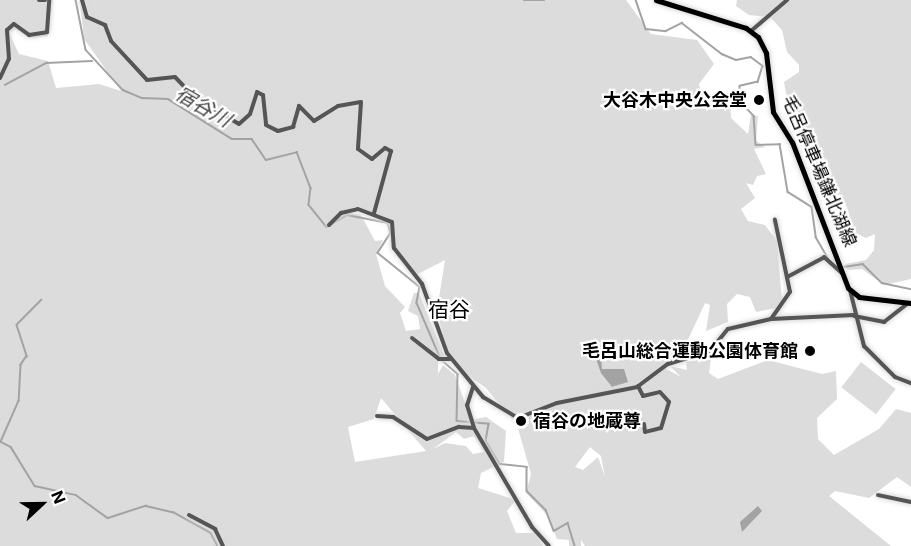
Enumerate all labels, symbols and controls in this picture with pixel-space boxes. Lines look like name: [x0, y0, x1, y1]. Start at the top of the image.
water label: 宿谷川: [171, 82, 235, 132]
place label: 大谷木中央公会堂: [603, 89, 747, 111]
street label: 毛呂停車場鎌北湖線: [777, 92, 861, 250]
marker: 大谷木中央公会堂: [752, 93, 766, 107]
district label: 宿谷: [428, 297, 470, 323]
place label: 毛呂山総合運動公園体育館: [582, 340, 798, 362]
marker: 毛呂山総合運動公園体育館: [803, 344, 817, 358]
place label: 宿谷の地蔵尊: [533, 410, 641, 432]
marker: 宿谷の地蔵尊: [514, 414, 528, 428]
north arrow: [12, 474, 72, 534]
text: N: [47, 488, 70, 507]

